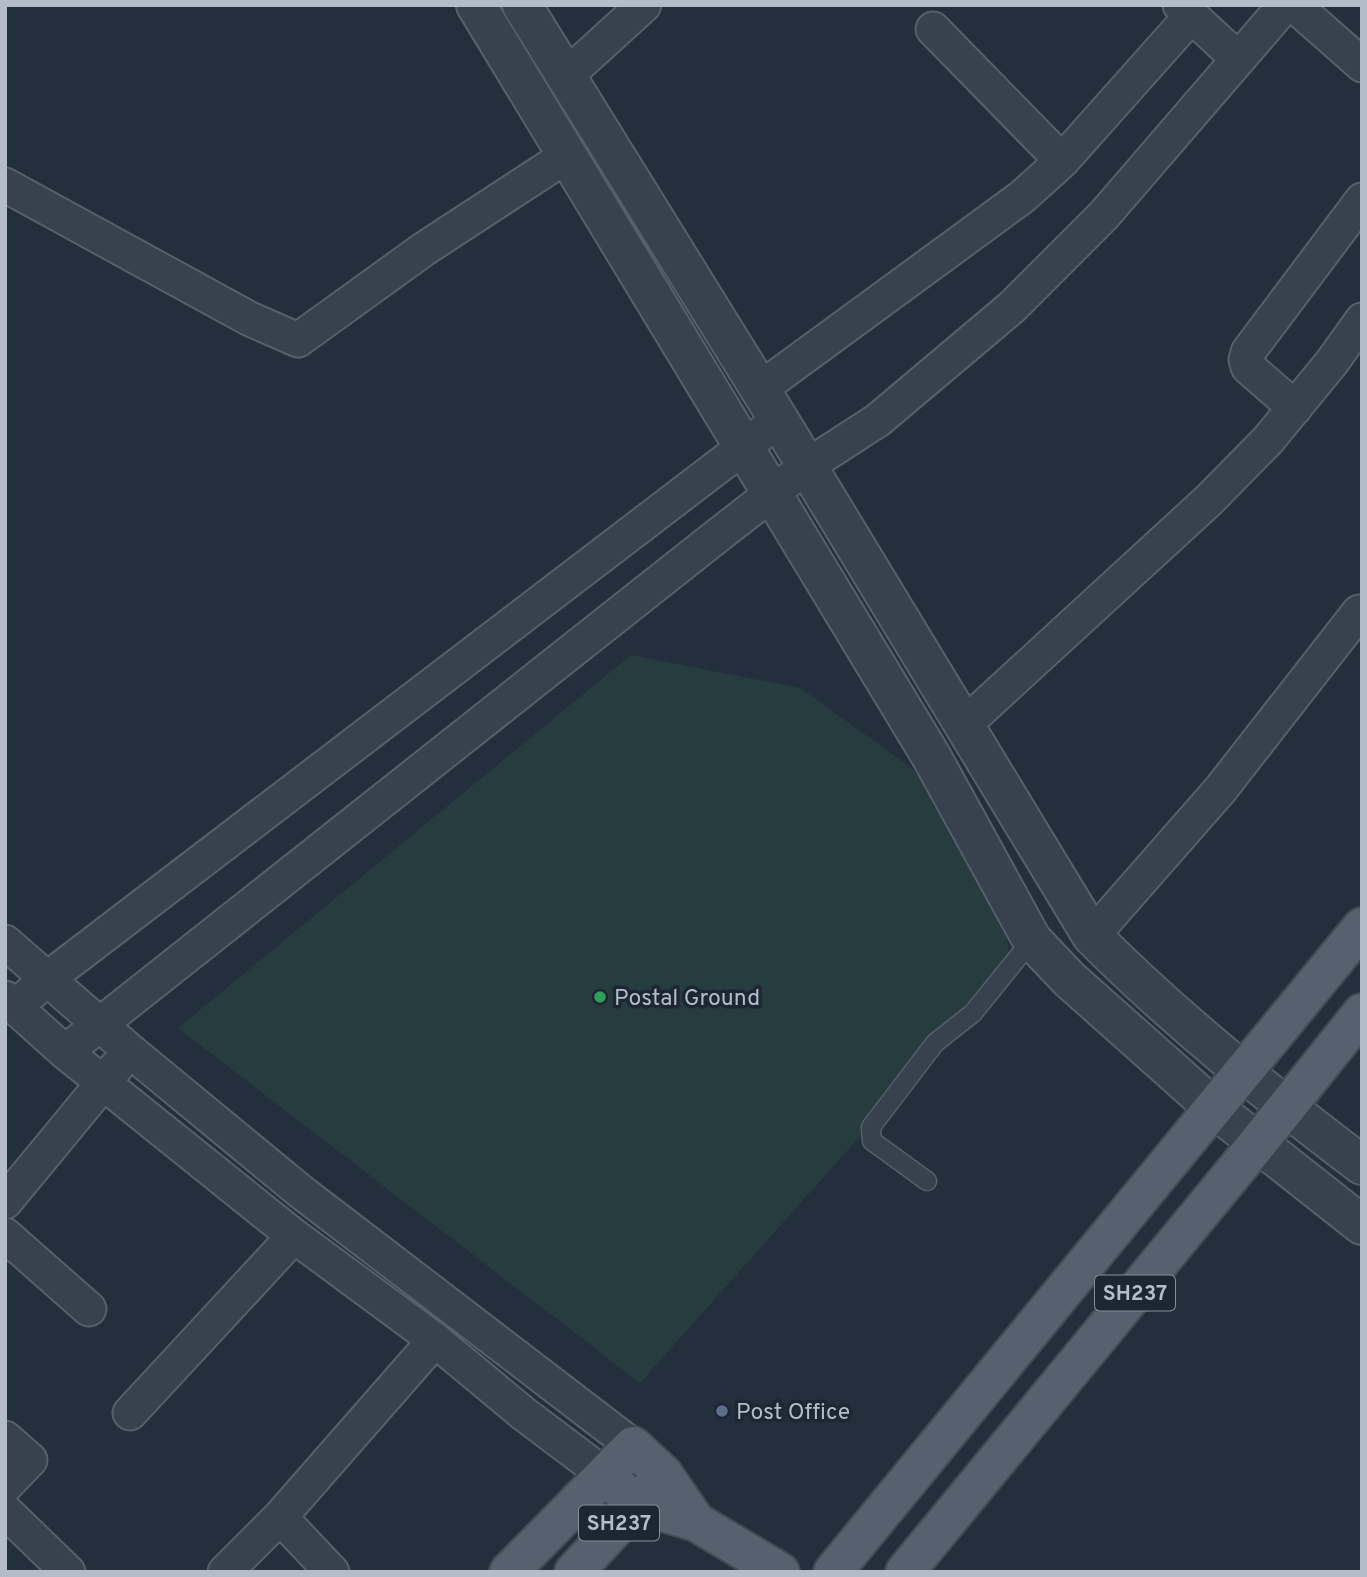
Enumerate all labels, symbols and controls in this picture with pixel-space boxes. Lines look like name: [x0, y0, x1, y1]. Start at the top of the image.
place label: Postal Ground: [614, 985, 760, 1014]
marker: Postal Ground: [592, 989, 608, 1005]
road number: SH237: [1095, 1276, 1175, 1310]
place label: Post Office: [736, 1399, 850, 1428]
marker: Post Office: [714, 1403, 730, 1419]
road number: SH237: [579, 1506, 659, 1540]

